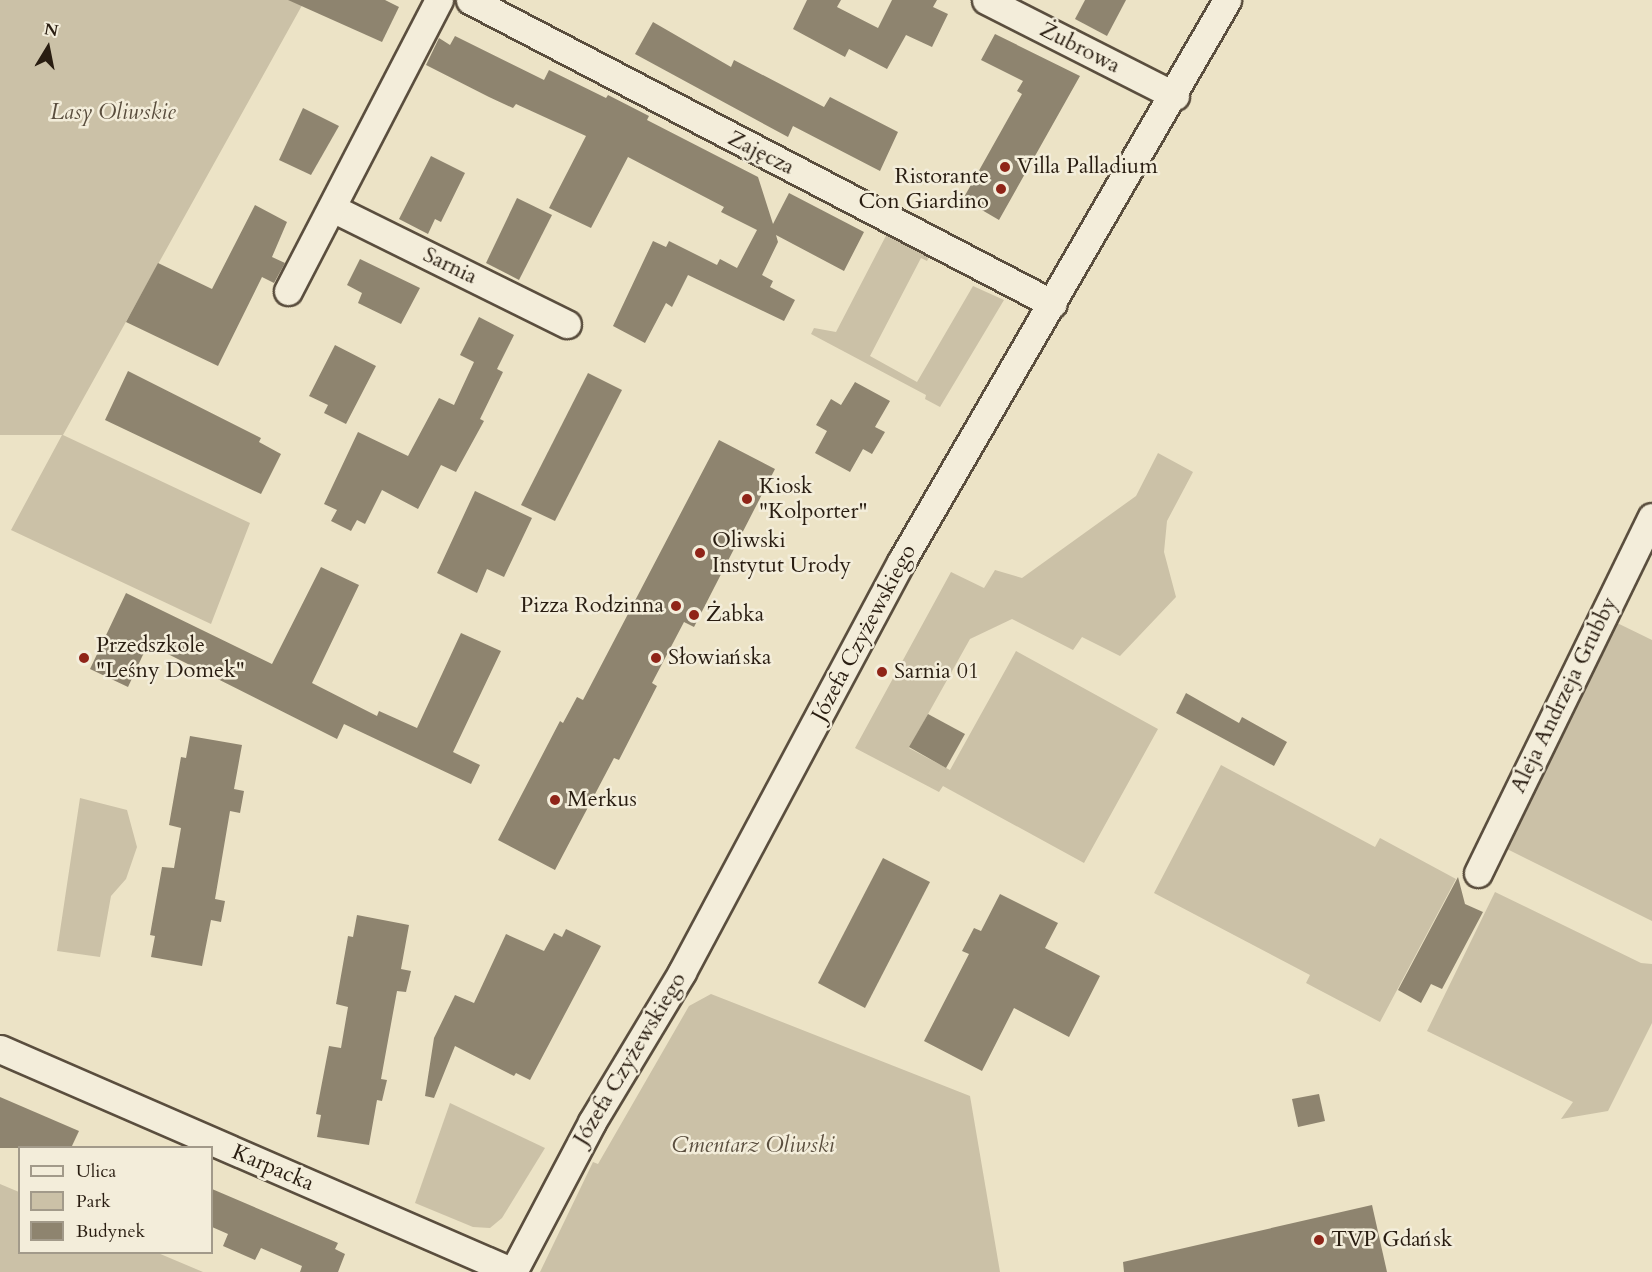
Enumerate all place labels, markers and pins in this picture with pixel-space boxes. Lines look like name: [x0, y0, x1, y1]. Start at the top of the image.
place label: Villa Palladium: [1017, 154, 1158, 180]
marker: Villa Palladium: [998, 160, 1012, 174]
place label: Ristorante Con Giardino: [858, 163, 989, 214]
marker: Ristorante Con Giardino: [994, 182, 1008, 196]
place label: Kiosk "Kolporter": [759, 473, 867, 524]
marker: Kiosk "Kolporter": [740, 492, 754, 506]
place label: Oliwski Instytut Urody: [712, 527, 851, 578]
marker: Oliwski Instytut Urody: [693, 546, 707, 560]
place label: Pizza Rodzinna: [520, 593, 664, 619]
marker: Pizza Rodzinna: [669, 599, 683, 613]
place label: Żabka: [706, 602, 764, 628]
marker: Żabka: [687, 608, 701, 622]
place label: Przedszkole "Leśny Domek": [96, 632, 245, 684]
place label: Słowiańska: [668, 645, 772, 671]
marker: Przedszkole "Leśny Domek": [77, 651, 91, 665]
marker: Słowiańska: [649, 651, 663, 665]
place label: Sarnia 01: [894, 659, 979, 685]
marker: Sarnia 01: [875, 665, 889, 679]
place label: Merkus: [567, 787, 637, 813]
marker: Merkus: [548, 793, 562, 807]
place label: TVP Gdańsk: [1331, 1227, 1453, 1253]
marker: TVP Gdańsk: [1312, 1233, 1326, 1247]

